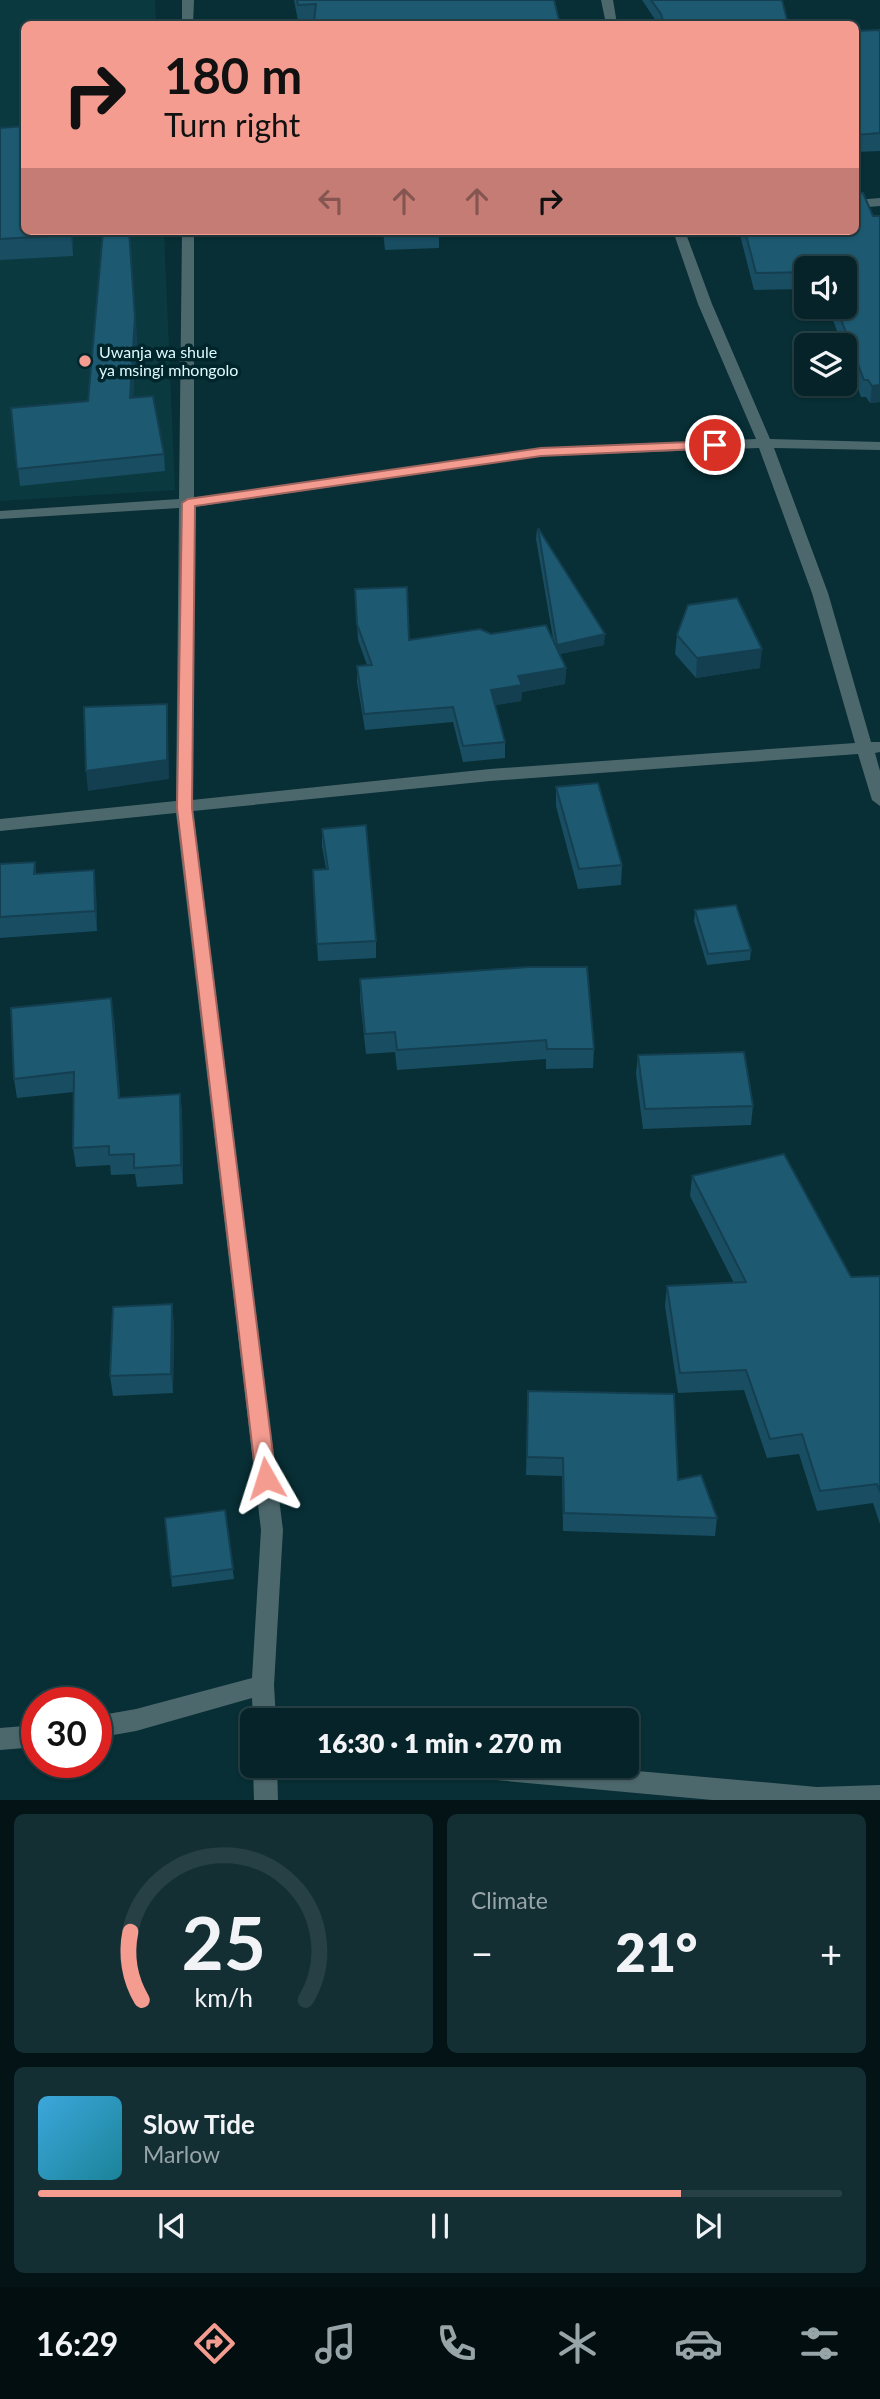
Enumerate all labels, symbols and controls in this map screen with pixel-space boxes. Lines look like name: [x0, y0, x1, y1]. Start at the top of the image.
text: 180 m: [164, 46, 302, 104]
icon: right: [49, 49, 140, 140]
text: Turn right: [164, 105, 300, 144]
icon: left: [312, 182, 350, 220]
icon: ahead: [385, 182, 423, 220]
icon: ahead: [458, 182, 496, 220]
icon: right: [531, 182, 569, 220]
map controls: [794, 256, 857, 396]
button: sound: [794, 256, 857, 319]
button: layers: [794, 333, 857, 396]
place label: Uwanja wa shule ya msingi mhongolo: [99, 342, 238, 379]
marker: Uwanja wa shule ya msingi mhongolo: [77, 353, 93, 369]
pin: [685, 415, 745, 475]
icon: arrive: [696, 426, 734, 464]
position arrow: [229, 1441, 303, 1515]
speed limit sign: 30: [21, 1687, 112, 1778]
text: 16:30 · 1 min · 270 m: [317, 1727, 562, 1759]
text: Climate: [471, 1886, 548, 1914]
text: 25: [181, 1898, 266, 1986]
text: 21°: [616, 1921, 697, 1983]
text: −: [471, 1930, 493, 1976]
text: +: [820, 1930, 842, 1976]
text: km/h: [194, 1981, 253, 2011]
text: Slow Tide: [143, 2108, 255, 2140]
text: Marlow: [143, 2140, 220, 2168]
icon: previous: [153, 2207, 191, 2245]
icon: pause: [421, 2207, 459, 2245]
icon: next: [689, 2207, 727, 2245]
icon: directions: [190, 2319, 239, 2368]
icon: music: [311, 2319, 360, 2368]
icon: phone: [432, 2319, 481, 2368]
icon: climate: [553, 2319, 602, 2368]
icon: car: [674, 2319, 723, 2368]
icon: filters: [795, 2319, 844, 2368]
text: 16:29: [36, 2324, 118, 2363]

